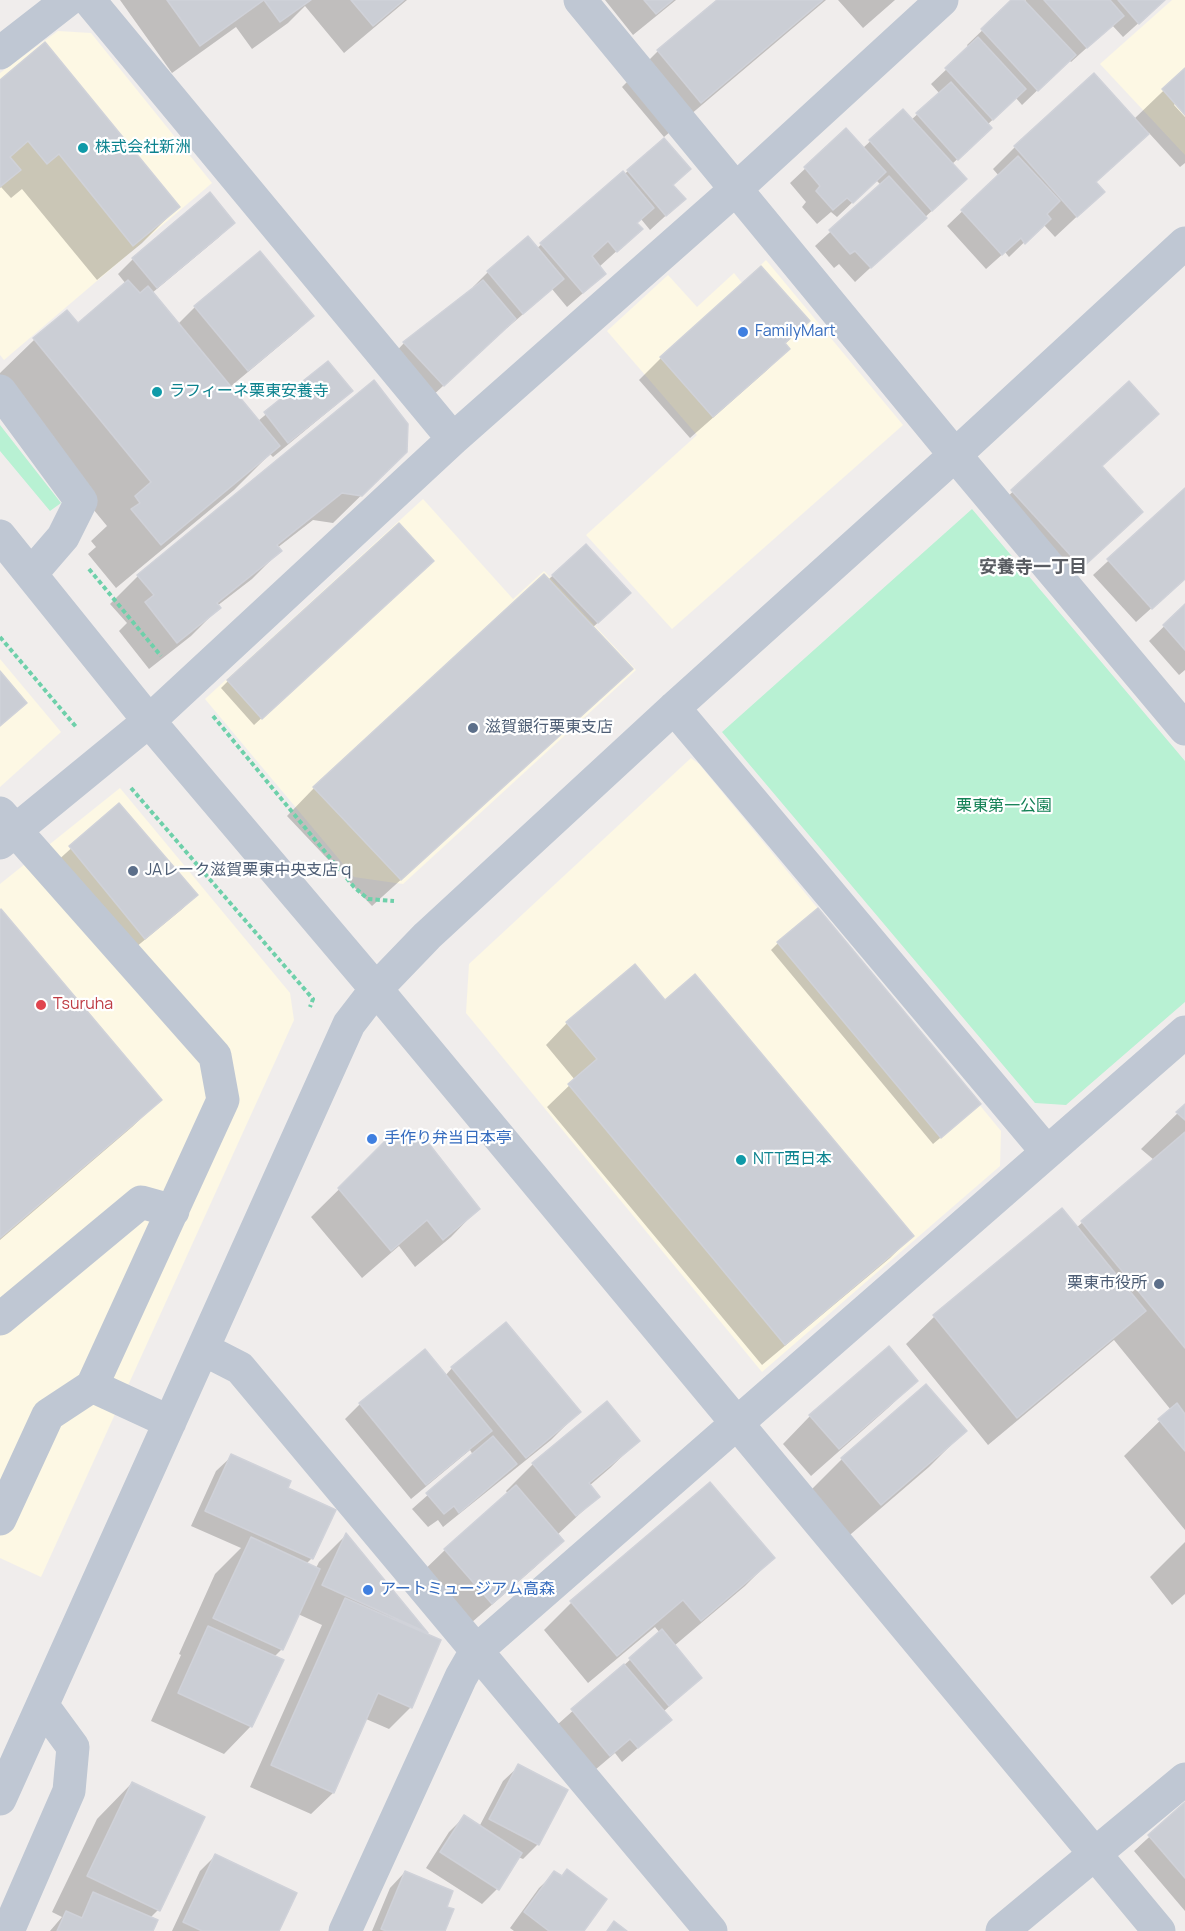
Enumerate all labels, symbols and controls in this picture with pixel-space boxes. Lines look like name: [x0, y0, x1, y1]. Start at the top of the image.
place label: 株式会社新洲: [95, 138, 191, 158]
marker: 株式会社新洲: [76, 141, 90, 155]
place label: FamilyMart: [755, 322, 836, 342]
marker: FamilyMart: [736, 325, 750, 339]
place label: ラフィーネ栗東安養寺: [169, 382, 329, 402]
marker: ラフィーネ栗東安養寺: [150, 385, 164, 399]
district label: 安養寺一丁目: [979, 557, 1087, 579]
place label: 滋賀銀行栗東支店: [485, 718, 613, 738]
marker: 滋賀銀行栗東支店: [466, 721, 480, 735]
park label: 栗東第一公園: [956, 797, 1052, 817]
place label: JAレーク滋賀栗東中央支店ｑ: [145, 861, 354, 881]
marker: JAレーク滋賀栗東中央支店ｑ: [126, 864, 140, 878]
place label: Tsuruha: [53, 995, 113, 1015]
marker: Tsuruha: [34, 998, 48, 1012]
place label: 手作り弁当日本亭: [384, 1129, 512, 1149]
marker: 手作り弁当日本亭: [365, 1132, 379, 1146]
place label: NTT西日本: [753, 1150, 832, 1170]
marker: NTT西日本: [734, 1153, 748, 1167]
place label: 栗東市役所: [1067, 1274, 1147, 1294]
marker: 栗東市役所: [1152, 1277, 1166, 1291]
place label: アートミュージアム高森: [380, 1580, 555, 1600]
marker: アートミュージアム高森: [361, 1583, 375, 1597]

